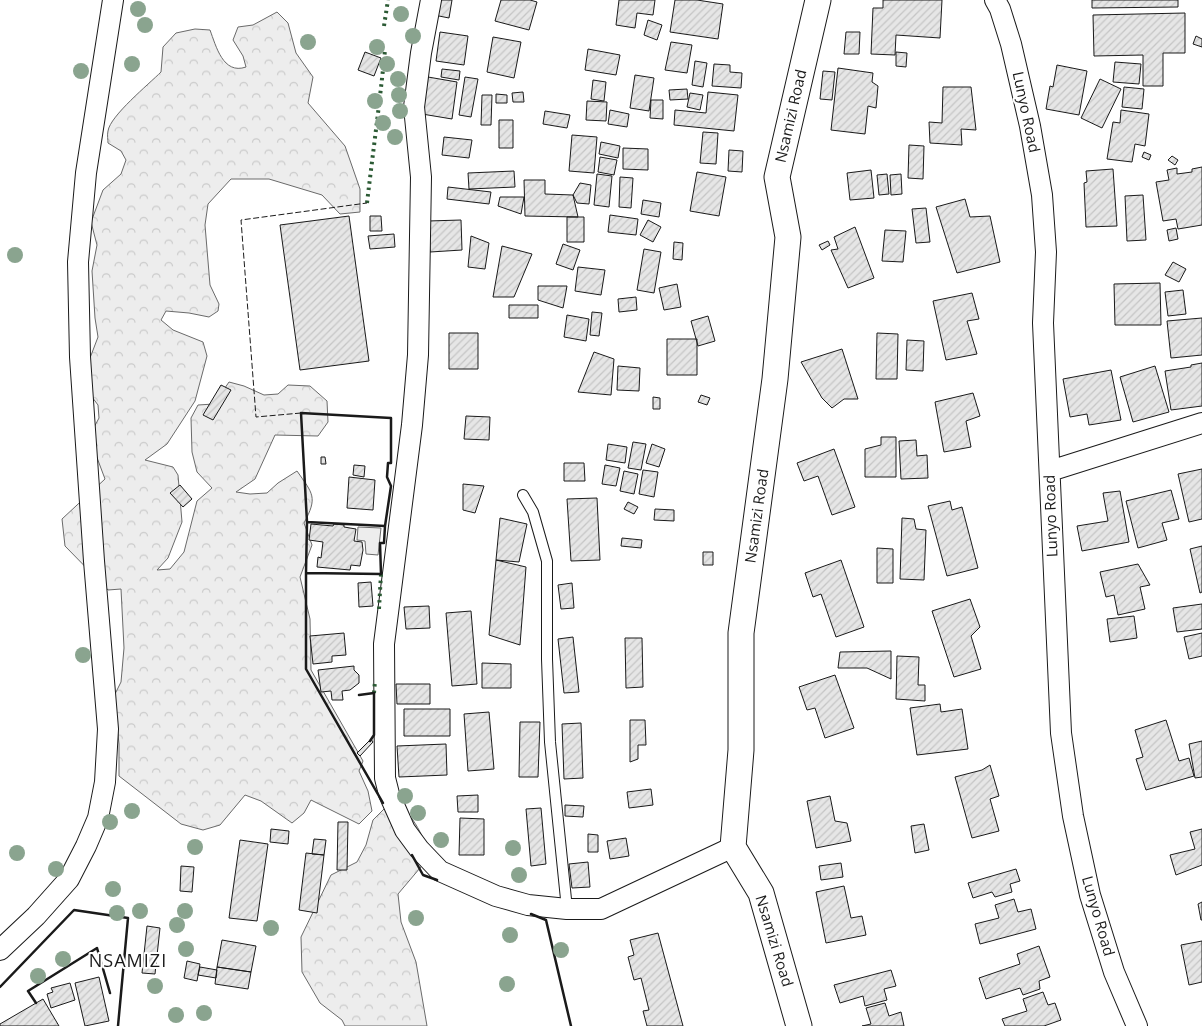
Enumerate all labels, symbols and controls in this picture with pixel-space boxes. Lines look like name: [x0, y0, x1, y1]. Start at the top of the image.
street label: Nsamizi Road: [770, 67, 810, 164]
street label: Lunyo Road: [1009, 69, 1045, 154]
street label: Nsamizi Road: [739, 467, 773, 564]
street label: Lunyo Road: [1039, 474, 1061, 558]
street label: Lunyo Road: [1078, 873, 1120, 958]
street label: Nsamizi Road: [752, 892, 798, 989]
district label: NSAMIZI: [89, 948, 167, 972]

